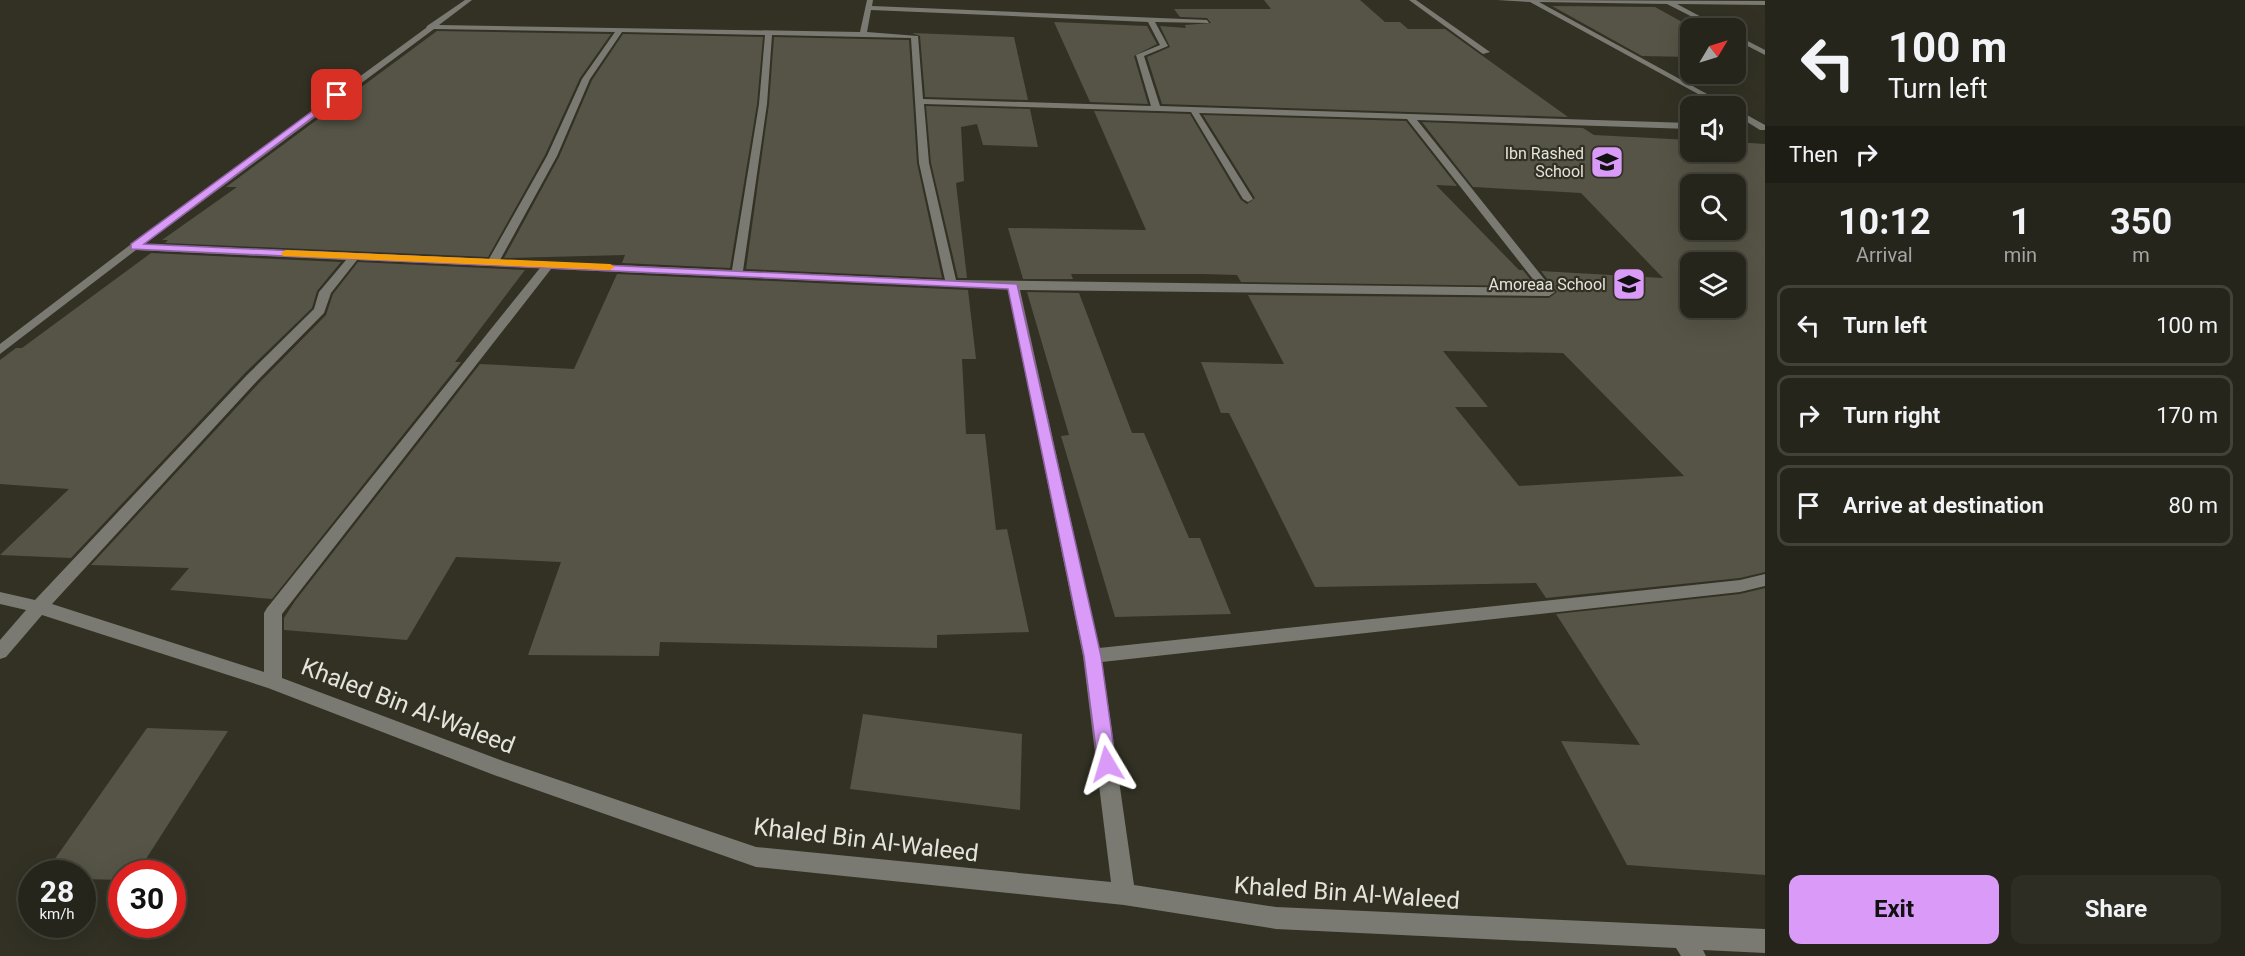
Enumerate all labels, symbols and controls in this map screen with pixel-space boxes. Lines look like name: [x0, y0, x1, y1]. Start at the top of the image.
north arrow: [1680, 18, 1746, 84]
map controls: [1680, 18, 1746, 318]
text: 100 m: [1888, 23, 2007, 72]
icon: left: [1789, 24, 1867, 102]
pin: [311, 69, 362, 120]
text: Turn left: [1888, 73, 1988, 105]
icon: arrive: [320, 78, 353, 111]
button: sound: [1680, 96, 1746, 162]
icon: right: [1850, 138, 1883, 171]
text: Then: [1789, 142, 1838, 167]
place label: Ibn Rashed School: [1505, 144, 1584, 181]
school or university icon: Ibn Rashed School: [1589, 144, 1625, 180]
button: search: [1680, 174, 1746, 240]
text: 10:12: [1838, 201, 1931, 243]
text: 1: [2010, 201, 2031, 243]
text: 350: [2110, 201, 2172, 243]
text: Arrival: [1856, 243, 1913, 267]
text: min: [2004, 243, 2037, 267]
text: m: [2132, 243, 2150, 267]
button: layers: [1680, 252, 1746, 318]
school or university icon: Amoreaa School: [1611, 266, 1647, 302]
place label: Amoreaa School: [1488, 275, 1606, 294]
icon: left: [1792, 309, 1825, 342]
text: Turn left: [1843, 313, 1927, 338]
text: 100 m: [2156, 313, 2218, 338]
icon: right: [1792, 399, 1825, 432]
text: Turn right: [1843, 403, 1940, 428]
text: 170 m: [2156, 403, 2218, 428]
icon: arrive: [1792, 489, 1825, 522]
text: Arrive at destination: [1843, 493, 2044, 518]
text: 80 m: [2169, 493, 2218, 518]
street label: Khaled Bin Al-Waleed: [297, 652, 519, 760]
position arrow: [1075, 732, 1139, 796]
street label: Khaled Bin Al-Waleed: [752, 812, 980, 868]
speed limit sign: 30: [108, 860, 186, 938]
street label: Khaled Bin Al-Waleed: [1233, 871, 1461, 915]
text: 28: [40, 874, 74, 909]
button: Exit: [1789, 875, 1999, 944]
button: Share: [2011, 875, 2221, 944]
text: km/h: [39, 905, 75, 923]

